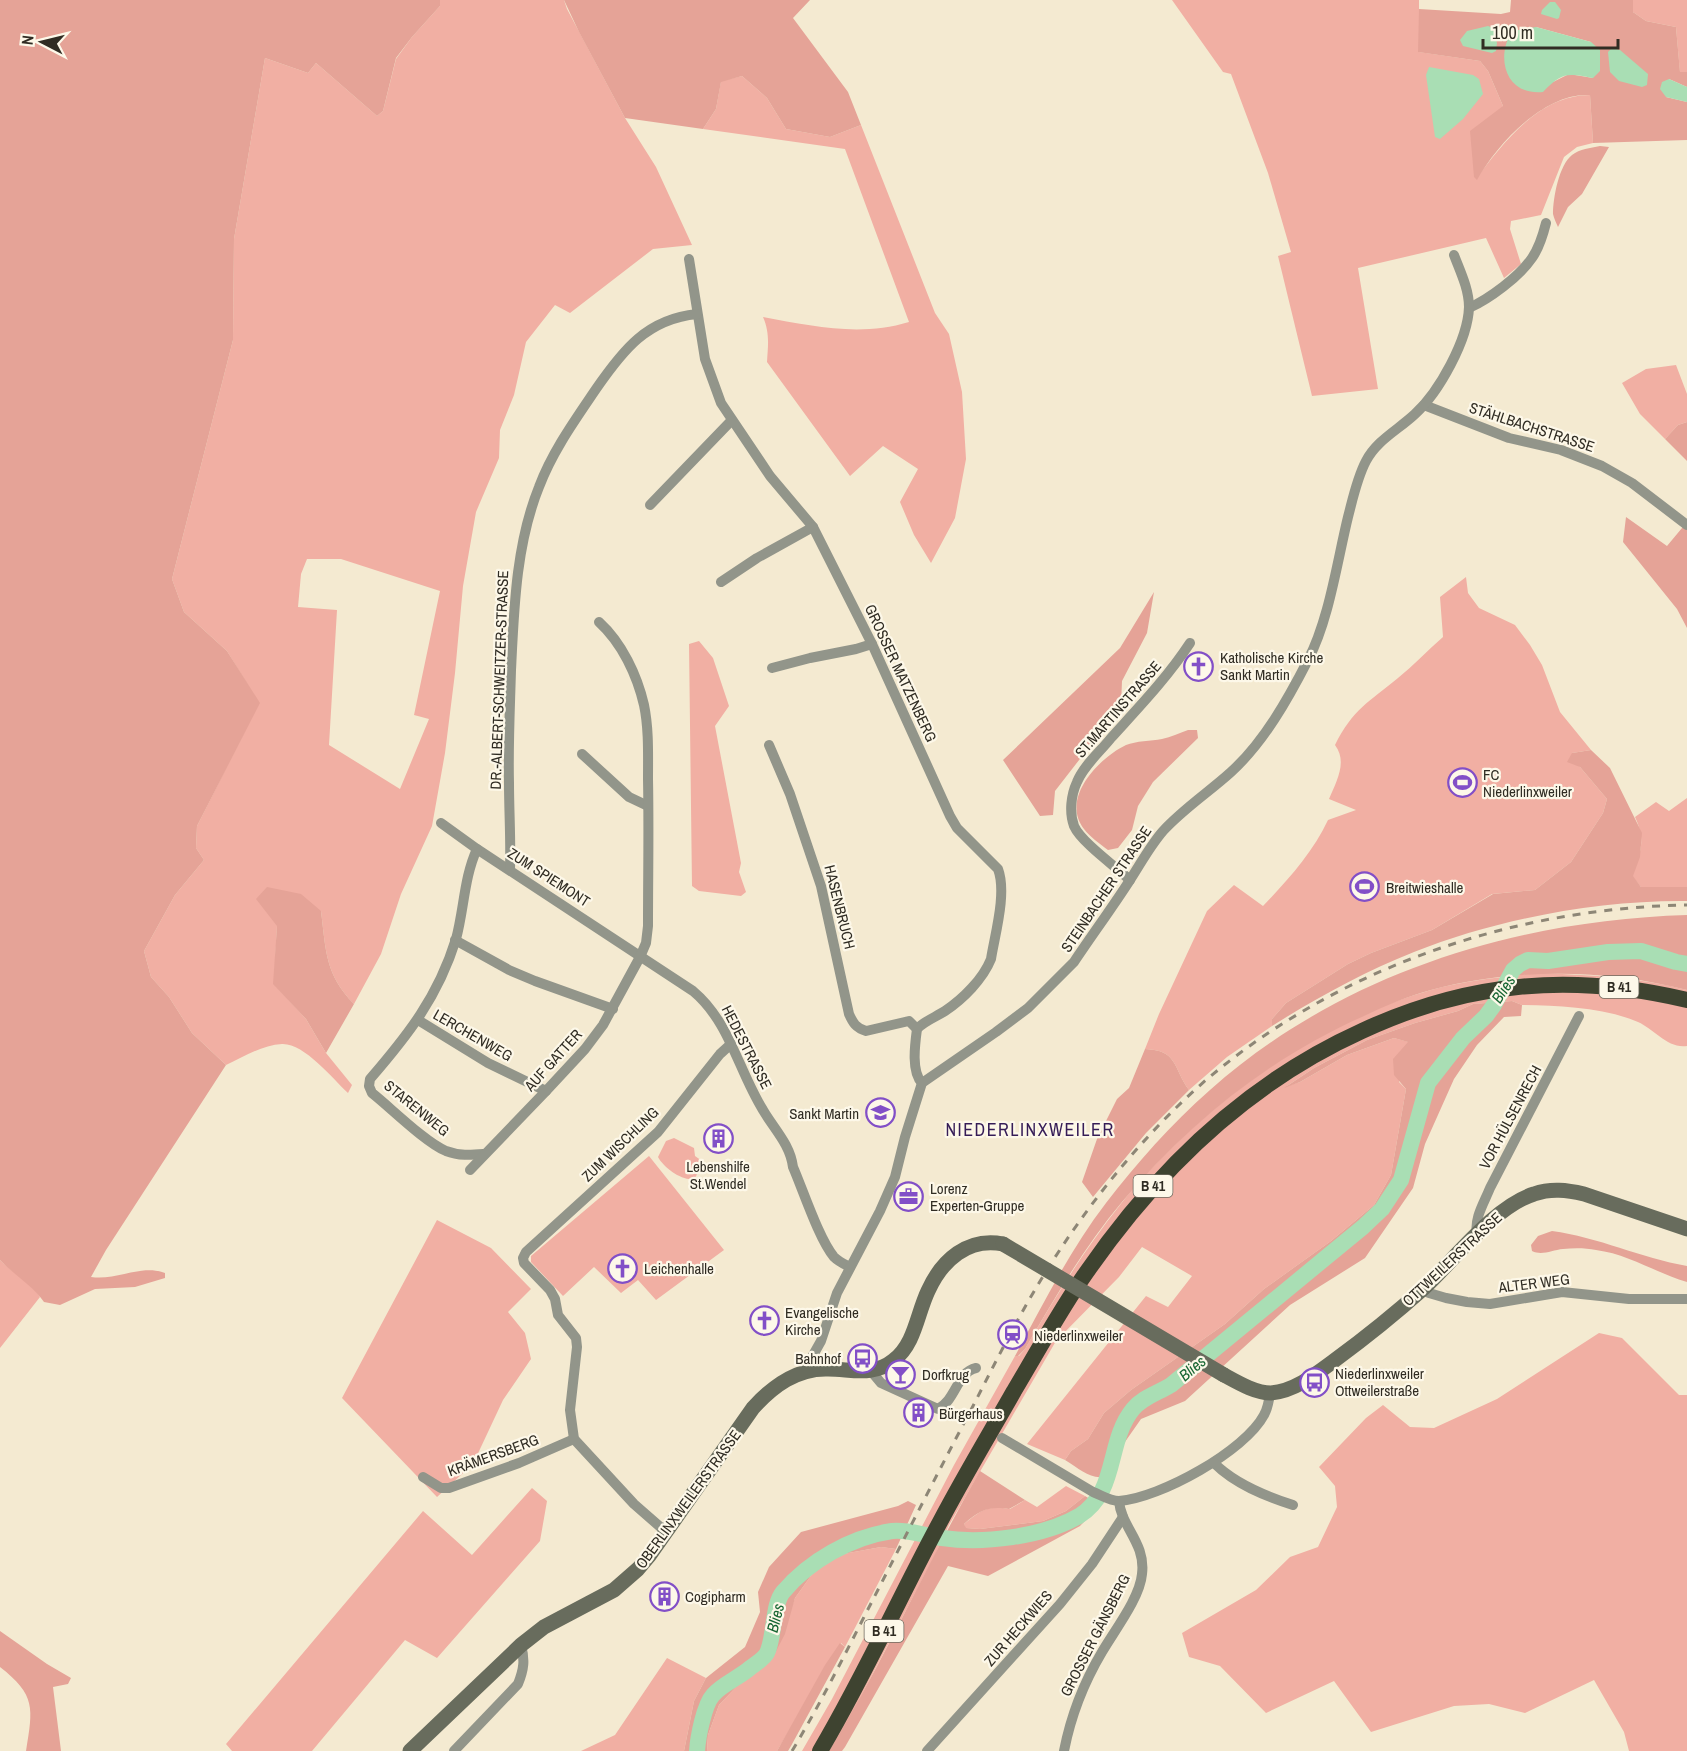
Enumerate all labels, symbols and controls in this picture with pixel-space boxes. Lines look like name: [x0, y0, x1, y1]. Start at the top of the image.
north arrow: [12, 12, 72, 72]
scale bar: [1483, 12, 1618, 50]
text: 100 m: [1492, 20, 1533, 45]
text: N: [16, 34, 39, 46]
street label: STÄHLBACHSTRASSE: [1467, 397, 1597, 457]
street label: DR.-ALBERT-SCHWEITZER-STRASSE: [485, 570, 513, 790]
street label: GROSSER MATZENBERG: [860, 601, 942, 745]
place label: Katholische Kirche Sankt Martin: [1220, 647, 1323, 685]
church icon: Katholische Kirche Sankt Martin: [1183, 650, 1215, 682]
street label: ST.MARTINSTRASSE: [1070, 656, 1166, 762]
place label: FC Niederlinxweiler: [1483, 764, 1572, 802]
sports icon: FC Niederlinxweiler: [1446, 767, 1478, 799]
street label: STEINBACHER STRASSE: [1056, 822, 1156, 956]
street label: ZUM SPIEMONT: [504, 843, 595, 912]
street label: HASENBRUCH: [819, 863, 861, 951]
sports icon: Breitwieshalle: [1349, 871, 1381, 903]
place label: Breitwieshalle: [1386, 877, 1463, 898]
water label: Blies: [1486, 970, 1520, 1007]
road number: B 41: [1600, 976, 1638, 998]
street label: HEDESTRASSE: [717, 1001, 777, 1093]
street label: LERCHENWEG: [430, 1004, 516, 1066]
street label: AUF GATTER: [519, 1024, 587, 1096]
street label: VOR HÜLSENRECH: [1474, 1061, 1546, 1173]
street label: STARENWEG: [380, 1075, 454, 1141]
school or university icon: Sankt Martin: [864, 1097, 896, 1129]
street label: ZUM WISCHLING: [577, 1102, 663, 1186]
place label: Sankt Martin: [789, 1103, 859, 1124]
district label: NIEDERLINXWEILER: [945, 1117, 1115, 1142]
building icon: Lebenshilfe St.Wendel: [702, 1123, 734, 1155]
place label: Lebenshilfe St.Wendel: [686, 1156, 750, 1194]
road number: B 41: [1134, 1175, 1172, 1197]
place label: Lorenz Experten-Gruppe: [930, 1178, 1025, 1216]
office icon: Lorenz Experten-Gruppe: [893, 1181, 925, 1213]
street label: OTTWEILERSTRASSE: [1398, 1207, 1506, 1311]
church icon: Leichenhalle: [607, 1252, 639, 1284]
place label: Leichenhalle: [644, 1258, 714, 1279]
street label: ALTER WEG: [1496, 1268, 1571, 1298]
place label: Evangelische Kirche: [785, 1302, 859, 1340]
church icon: Evangelische Kirche: [748, 1305, 780, 1337]
station icon: Niederlinxweiler: [997, 1319, 1029, 1351]
place label: Niederlinxweiler: [1034, 1325, 1123, 1346]
bus stop icon: Bahnhof: [846, 1342, 878, 1374]
place label: Bahnhof: [795, 1348, 842, 1369]
water label: Blies: [1174, 1350, 1211, 1386]
bar icon: Dorfkrug: [885, 1358, 917, 1390]
place label: Niederlinxweiler Ottweilerstraße: [1335, 1363, 1424, 1401]
place label: Dorfkrug: [922, 1364, 969, 1385]
bus stop icon: Niederlinxweiler Ottweilerstraße: [1298, 1366, 1330, 1398]
building icon: Bürgerhaus: [902, 1397, 934, 1429]
place label: Bürgerhaus: [939, 1403, 1003, 1424]
street label: OBERLINXWEILERSTRASSE: [630, 1425, 746, 1573]
street label: KRÄMERSBERG: [444, 1429, 542, 1481]
street label: GROSSER GÄNSBERG: [1055, 1570, 1135, 1700]
building icon: Cogipharm: [648, 1580, 680, 1612]
place label: Cogipharm: [685, 1586, 746, 1607]
street label: ZUR HECKWIES: [979, 1586, 1057, 1670]
water label: Blies: [761, 1601, 789, 1635]
road number: B 41: [864, 1620, 904, 1642]

